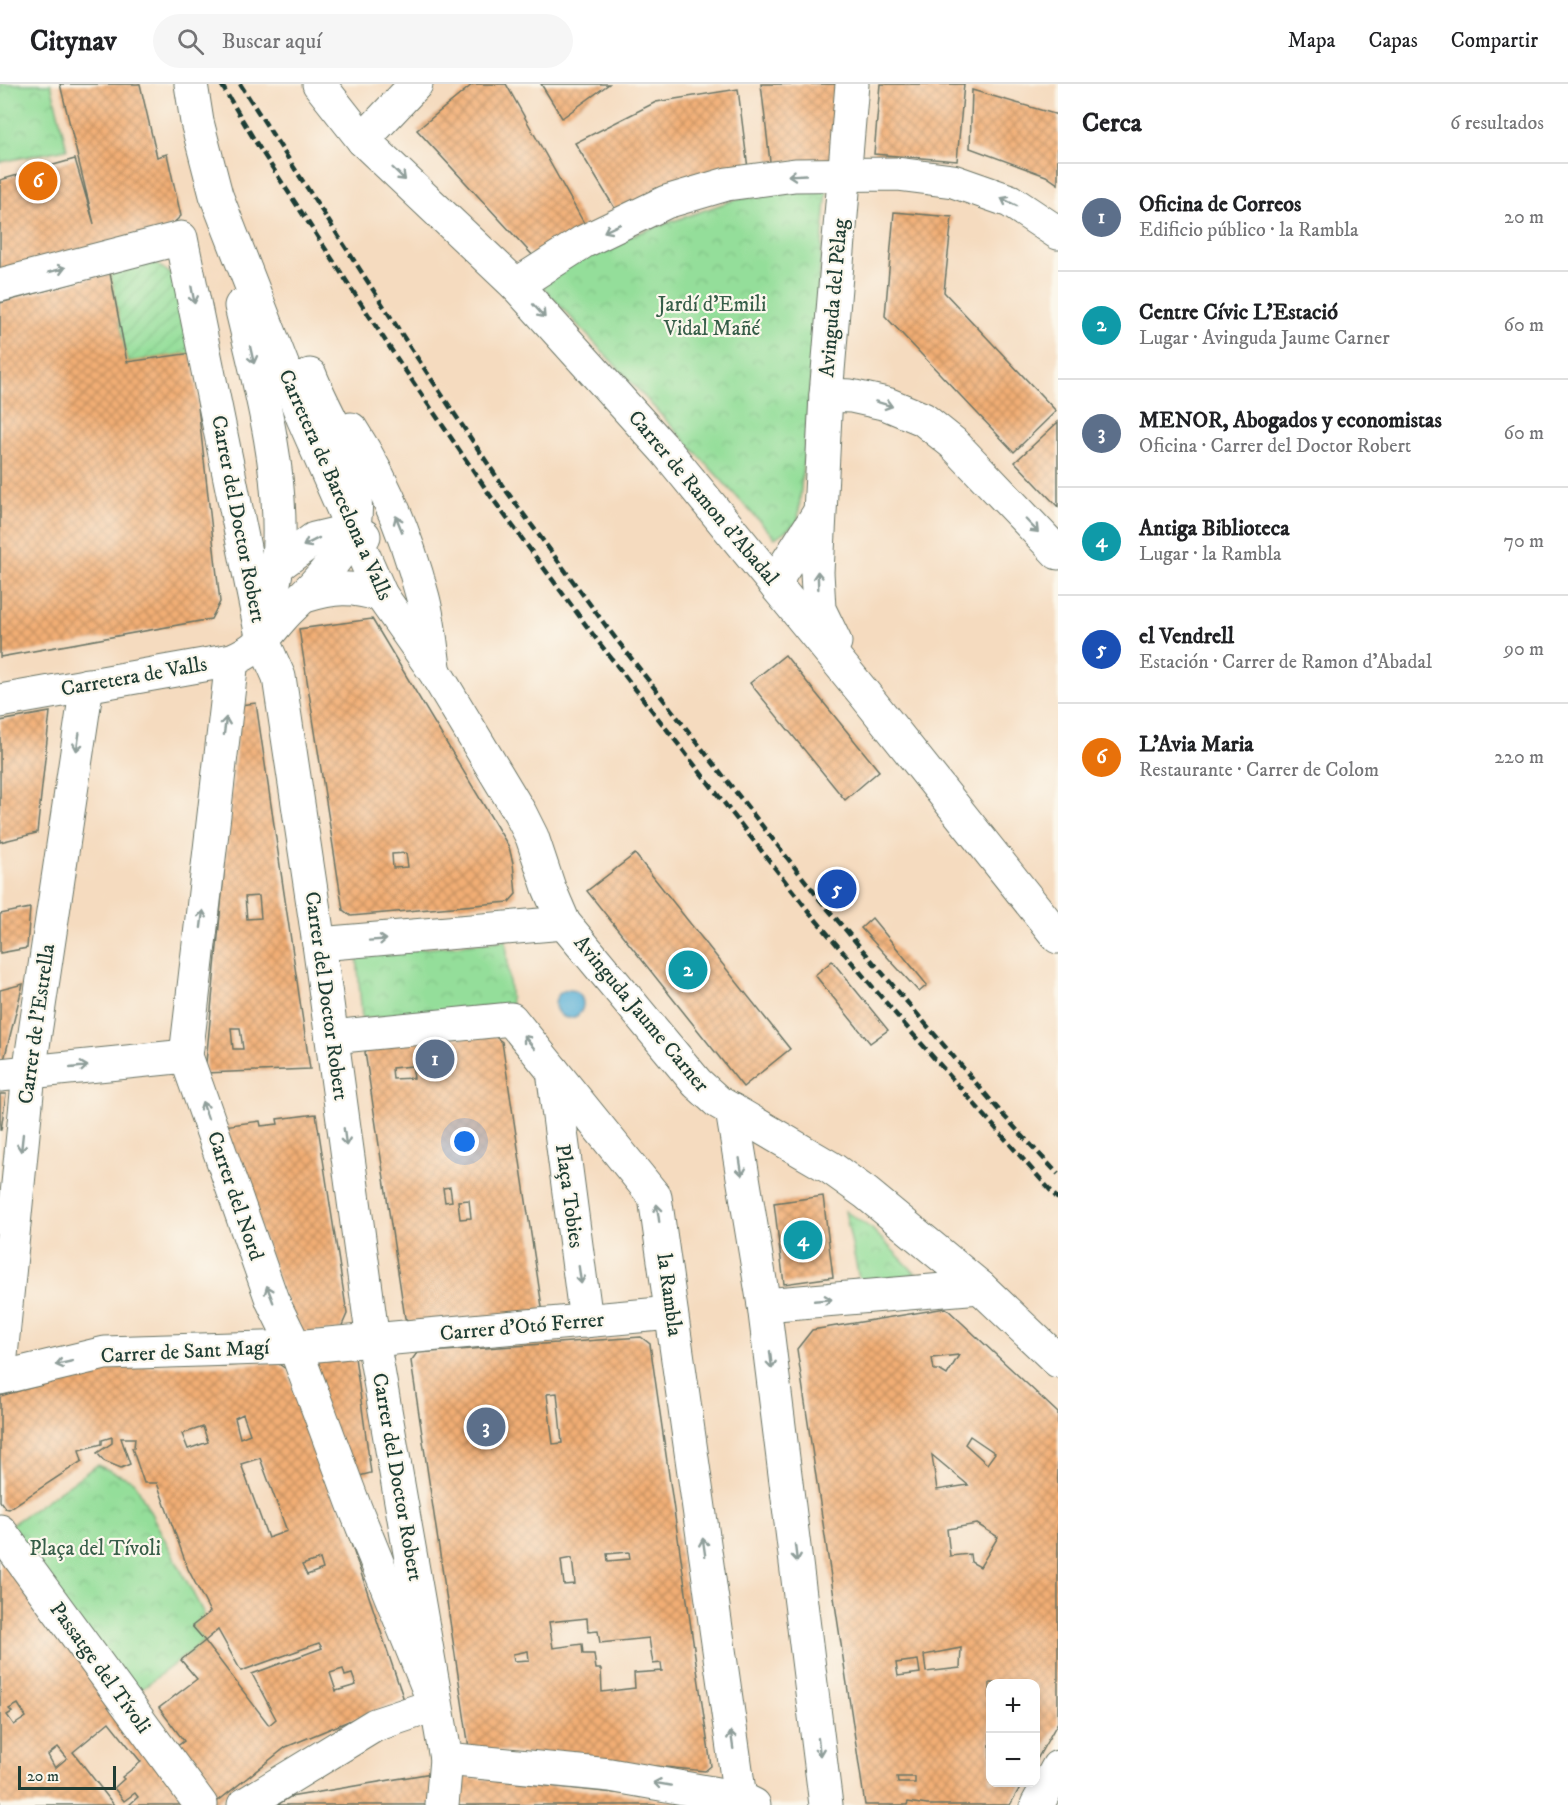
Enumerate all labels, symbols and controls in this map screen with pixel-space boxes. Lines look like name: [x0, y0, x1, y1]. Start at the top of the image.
search box: [153, 14, 573, 68]
text: Citynav: [30, 24, 117, 59]
icon: search: [174, 25, 207, 58]
text: Buscar aquí: [222, 28, 322, 55]
text: Mapa: [1288, 28, 1335, 54]
text: Capas: [1368, 28, 1418, 54]
text: Compartir: [1451, 28, 1538, 54]
text: Cerca: [1082, 107, 1142, 140]
text: 6 resultados: [1450, 111, 1544, 136]
pin: 6: [18, 158, 57, 204]
one-way arrow: [392, 167, 407, 182]
one-way arrow: [788, 170, 808, 181]
text: Oficina de Correos: [1139, 191, 1301, 218]
one-way arrow: [1001, 196, 1018, 208]
text: 1: [1098, 205, 1105, 230]
text: 20 m: [1504, 205, 1544, 230]
street label: Avinguda del Pèlag: [814, 217, 854, 378]
text: Edificio público · la Rambla: [1139, 218, 1359, 243]
one-way arrow: [603, 223, 621, 234]
one-way arrow: [47, 264, 66, 276]
one-way arrow: [188, 285, 199, 304]
park label: Jardí d'Emili Vidal Mañé: [656, 292, 766, 342]
text: Centre Cívic L'Estació: [1139, 299, 1338, 326]
one-way arrow: [532, 303, 546, 318]
text: 2: [1097, 313, 1106, 338]
text: 60 m: [1504, 313, 1544, 338]
text: Lugar · Avinguda Jaume Carner: [1139, 326, 1390, 351]
one-way arrow: [247, 345, 259, 364]
street label: Carretera de Barcelona a Valls: [272, 366, 398, 604]
one-way arrow: [874, 399, 893, 410]
street label: Carrer de Ramon d'Abadal: [622, 405, 784, 591]
text: MENOR, Abogados y economistas: [1139, 407, 1442, 434]
street label: Carrer del Doctor Robert: [205, 413, 271, 625]
text: 3: [1098, 421, 1105, 446]
text: 60 m: [1504, 421, 1544, 446]
text: Oficina · Carrer del Doctor Robert: [1139, 434, 1411, 459]
one-way arrow: [393, 515, 404, 533]
text: Antiga Biblioteca: [1139, 515, 1290, 542]
one-way arrow: [1025, 518, 1039, 533]
text: 4: [1096, 529, 1107, 554]
text: 70 m: [1503, 529, 1544, 554]
one-way arrow: [302, 537, 320, 548]
text: Lugar · la Rambla: [1139, 542, 1281, 567]
one-way arrow: [812, 570, 823, 590]
text: el Vendrell: [1139, 623, 1234, 650]
text: 5: [1097, 637, 1106, 662]
text: 90 m: [1504, 637, 1544, 662]
text: Estación · Carrer de Ramon d'Abadal: [1139, 650, 1432, 675]
street label: Carretera de Valls: [59, 651, 209, 703]
one-way arrow: [219, 716, 230, 736]
text: L'Avia Maria: [1139, 731, 1254, 758]
one-way arrow: [72, 732, 83, 752]
text: 6: [1096, 745, 1107, 770]
text: 220 m: [1494, 745, 1544, 770]
text: Restaurante · Carrer de Colom: [1139, 758, 1379, 783]
pin: 5: [818, 866, 856, 912]
street label: Carrer del Doctor Robert: [298, 890, 354, 1102]
one-way arrow: [197, 910, 208, 930]
street label: Avinguda Jaume Carner: [568, 930, 714, 1098]
one-way arrow: [367, 934, 387, 945]
street label: Carrer de l'Estrella: [13, 942, 61, 1106]
pin: 2: [668, 948, 708, 992]
one-way arrow: [523, 1034, 536, 1050]
pin: 1: [416, 1036, 454, 1082]
one-way arrow: [69, 1062, 89, 1073]
one-way arrow: [199, 1101, 210, 1120]
one-way arrow: [340, 1126, 351, 1146]
your location: [450, 1127, 479, 1156]
street label: Carrer del Nord: [201, 1128, 269, 1264]
one-way arrow: [16, 1133, 27, 1153]
street label: Plaça Tobies: [549, 1142, 589, 1250]
one-way arrow: [736, 1157, 747, 1177]
one-way arrow: [652, 1204, 663, 1224]
pin: 4: [784, 1218, 822, 1262]
street label: la Rambla: [650, 1252, 688, 1338]
one-way arrow: [574, 1264, 585, 1284]
one-way arrow: [264, 1285, 275, 1304]
one-way arrow: [812, 1294, 832, 1305]
street label: Carrer d'Otó Ferrer: [439, 1307, 605, 1347]
street label: Carrer de Sant Magí: [100, 1335, 272, 1369]
one-way arrow: [766, 1350, 777, 1369]
one-way arrow: [55, 1357, 74, 1369]
street label: Carrer del Doctor Robert: [366, 1371, 428, 1583]
pin: 3: [466, 1404, 506, 1450]
park label: Plaça del Tívoli: [29, 1536, 161, 1562]
one-way arrow: [699, 1538, 710, 1557]
one-way arrow: [790, 1543, 801, 1563]
street label: Passatge del Tívoli: [44, 1597, 156, 1739]
map controls: [986, 1679, 1040, 1787]
button: +: [986, 1679, 1040, 1733]
one-way arrow: [726, 1731, 737, 1751]
button: −: [986, 1733, 1040, 1787]
one-way arrow: [814, 1737, 825, 1756]
scale bar: [18, 1763, 116, 1790]
text: 20 m: [27, 1766, 59, 1786]
one-way arrow: [652, 1778, 672, 1789]

